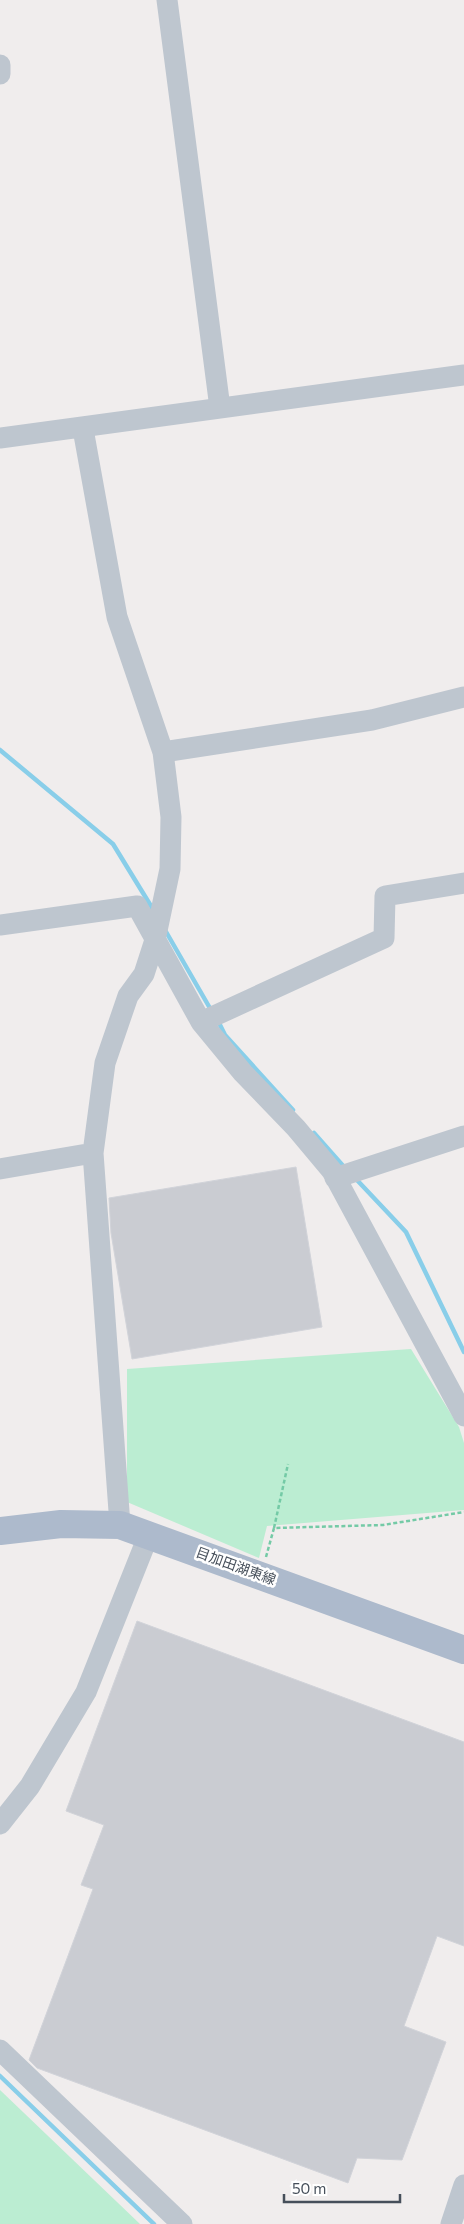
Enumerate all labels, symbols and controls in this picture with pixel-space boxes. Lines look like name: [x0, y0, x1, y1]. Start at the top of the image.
street label: 目加田湖東線: [194, 1543, 279, 1588]
scale bar: [284, 2172, 400, 2204]
text: 50 m: [292, 2179, 326, 2197]

